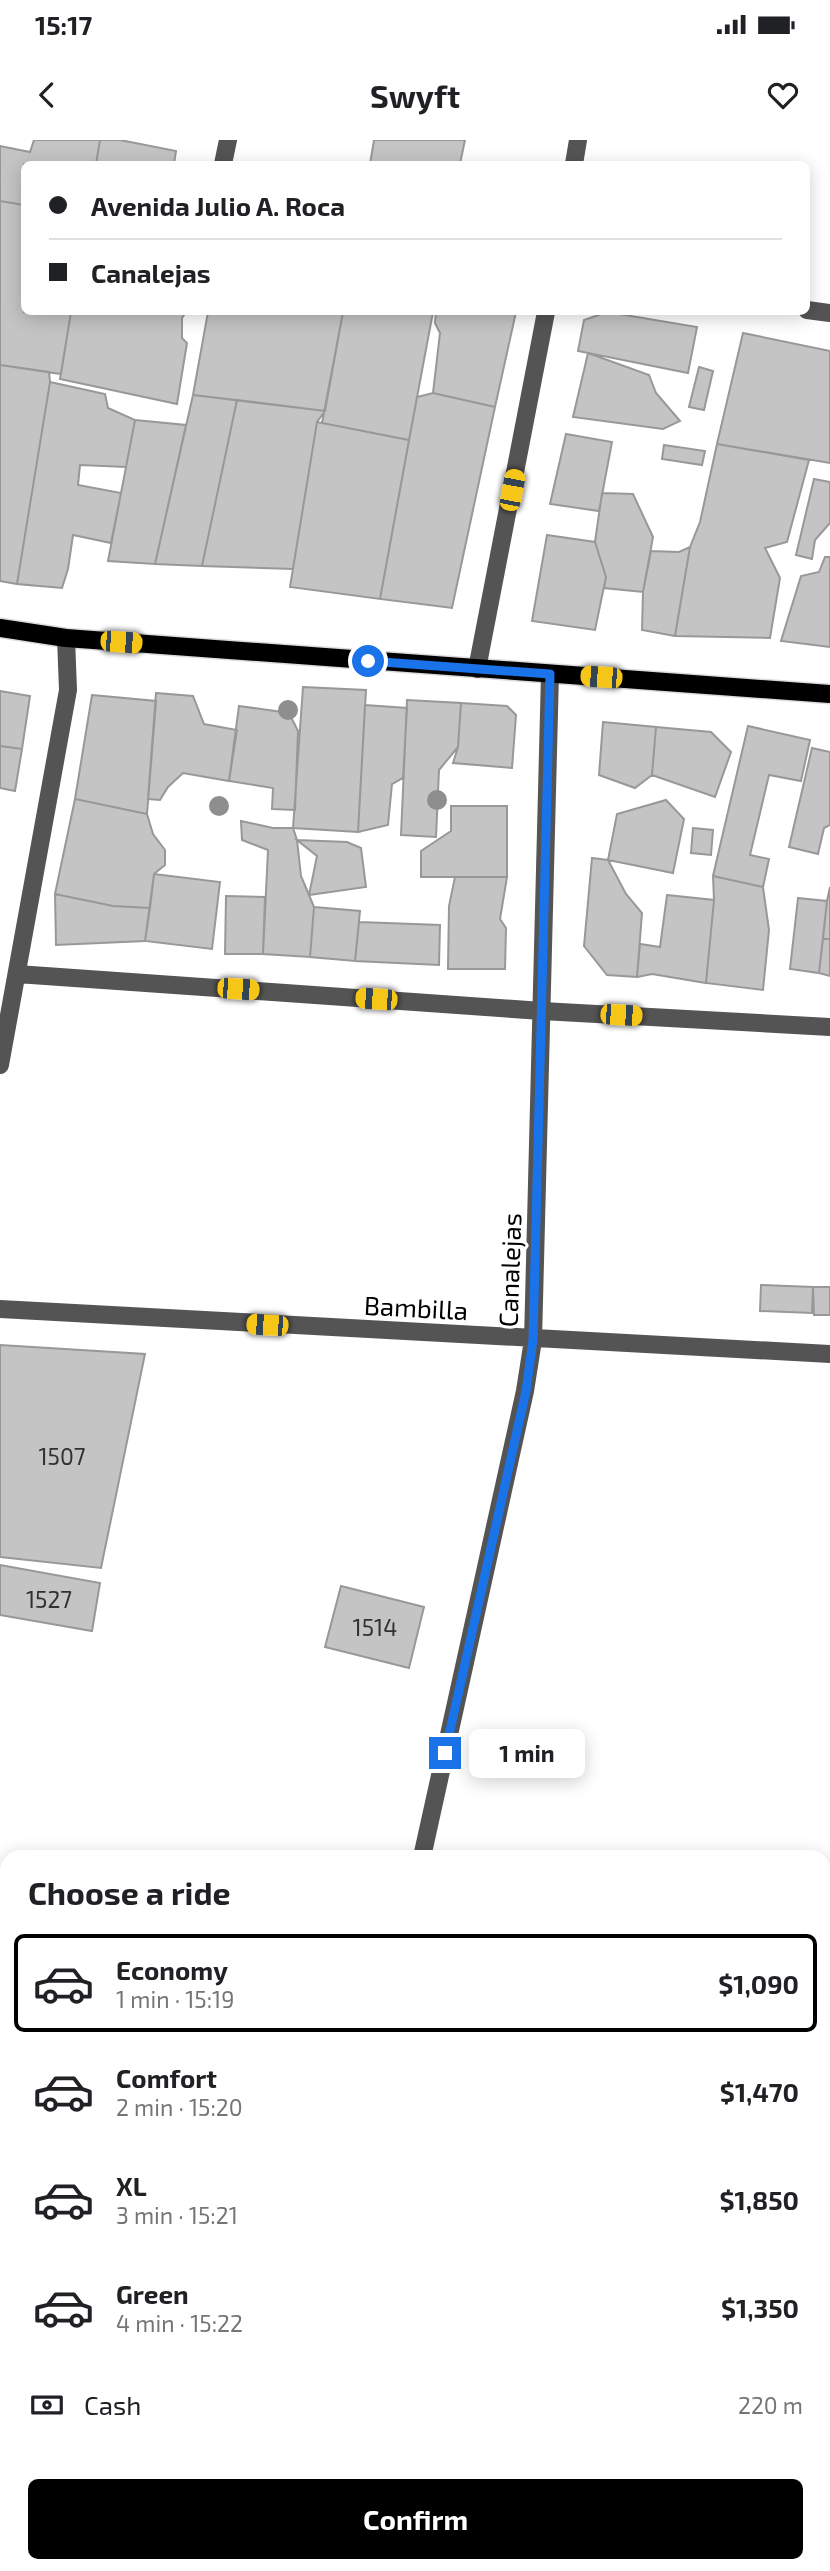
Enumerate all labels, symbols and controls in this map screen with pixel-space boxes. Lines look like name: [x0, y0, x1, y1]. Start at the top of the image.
text: 15:17: [35, 9, 92, 40]
icon: back: [28, 76, 66, 114]
text: Swyft: [370, 76, 460, 114]
icon: heart: [764, 76, 802, 114]
text: Avenida Julio A. Roca: [91, 190, 345, 221]
text: Canalejas: [91, 257, 211, 288]
car: [498, 467, 527, 513]
car: [100, 630, 143, 654]
route start: [352, 645, 384, 677]
car: [580, 665, 623, 689]
car: [217, 977, 260, 1001]
car: [355, 987, 398, 1011]
car: [600, 1003, 643, 1027]
street label: Canalejas: [492, 1212, 526, 1328]
street label: Bambilla: [363, 1289, 469, 1325]
car: [246, 1313, 289, 1337]
house number: 1507: [38, 1442, 86, 1470]
house number: 1527: [26, 1585, 72, 1613]
house number: 1514: [353, 1613, 397, 1641]
callout: 1 min: [470, 1728, 585, 1778]
route end: [429, 1737, 461, 1769]
text: 1 min: [499, 1739, 555, 1767]
text: Choose a ride: [28, 1873, 231, 1911]
icon: car: [32, 1952, 95, 2015]
text: Economy: [116, 1954, 228, 1985]
text: $1,090: [718, 1968, 799, 1999]
text: 1 min · 15:19: [116, 1985, 234, 2013]
icon: car: [32, 2060, 95, 2123]
text: Comfort: [116, 2062, 217, 2093]
text: $1,470: [720, 2076, 799, 2107]
text: 2 min · 15:20: [116, 2093, 243, 2121]
icon: car: [32, 2168, 95, 2231]
text: XL: [116, 2170, 147, 2201]
text: $1,850: [719, 2184, 799, 2215]
text: 3 min · 15:21: [116, 2201, 238, 2229]
icon: car: [32, 2276, 95, 2339]
text: Green: [116, 2278, 189, 2309]
text: $1,350: [721, 2292, 799, 2323]
text: 4 min · 15:22: [116, 2309, 243, 2337]
icon: cash: [28, 2386, 66, 2424]
text: Cash: [84, 2389, 141, 2420]
text: 220 m: [738, 2391, 803, 2419]
button: Confirm: [28, 2479, 803, 2559]

